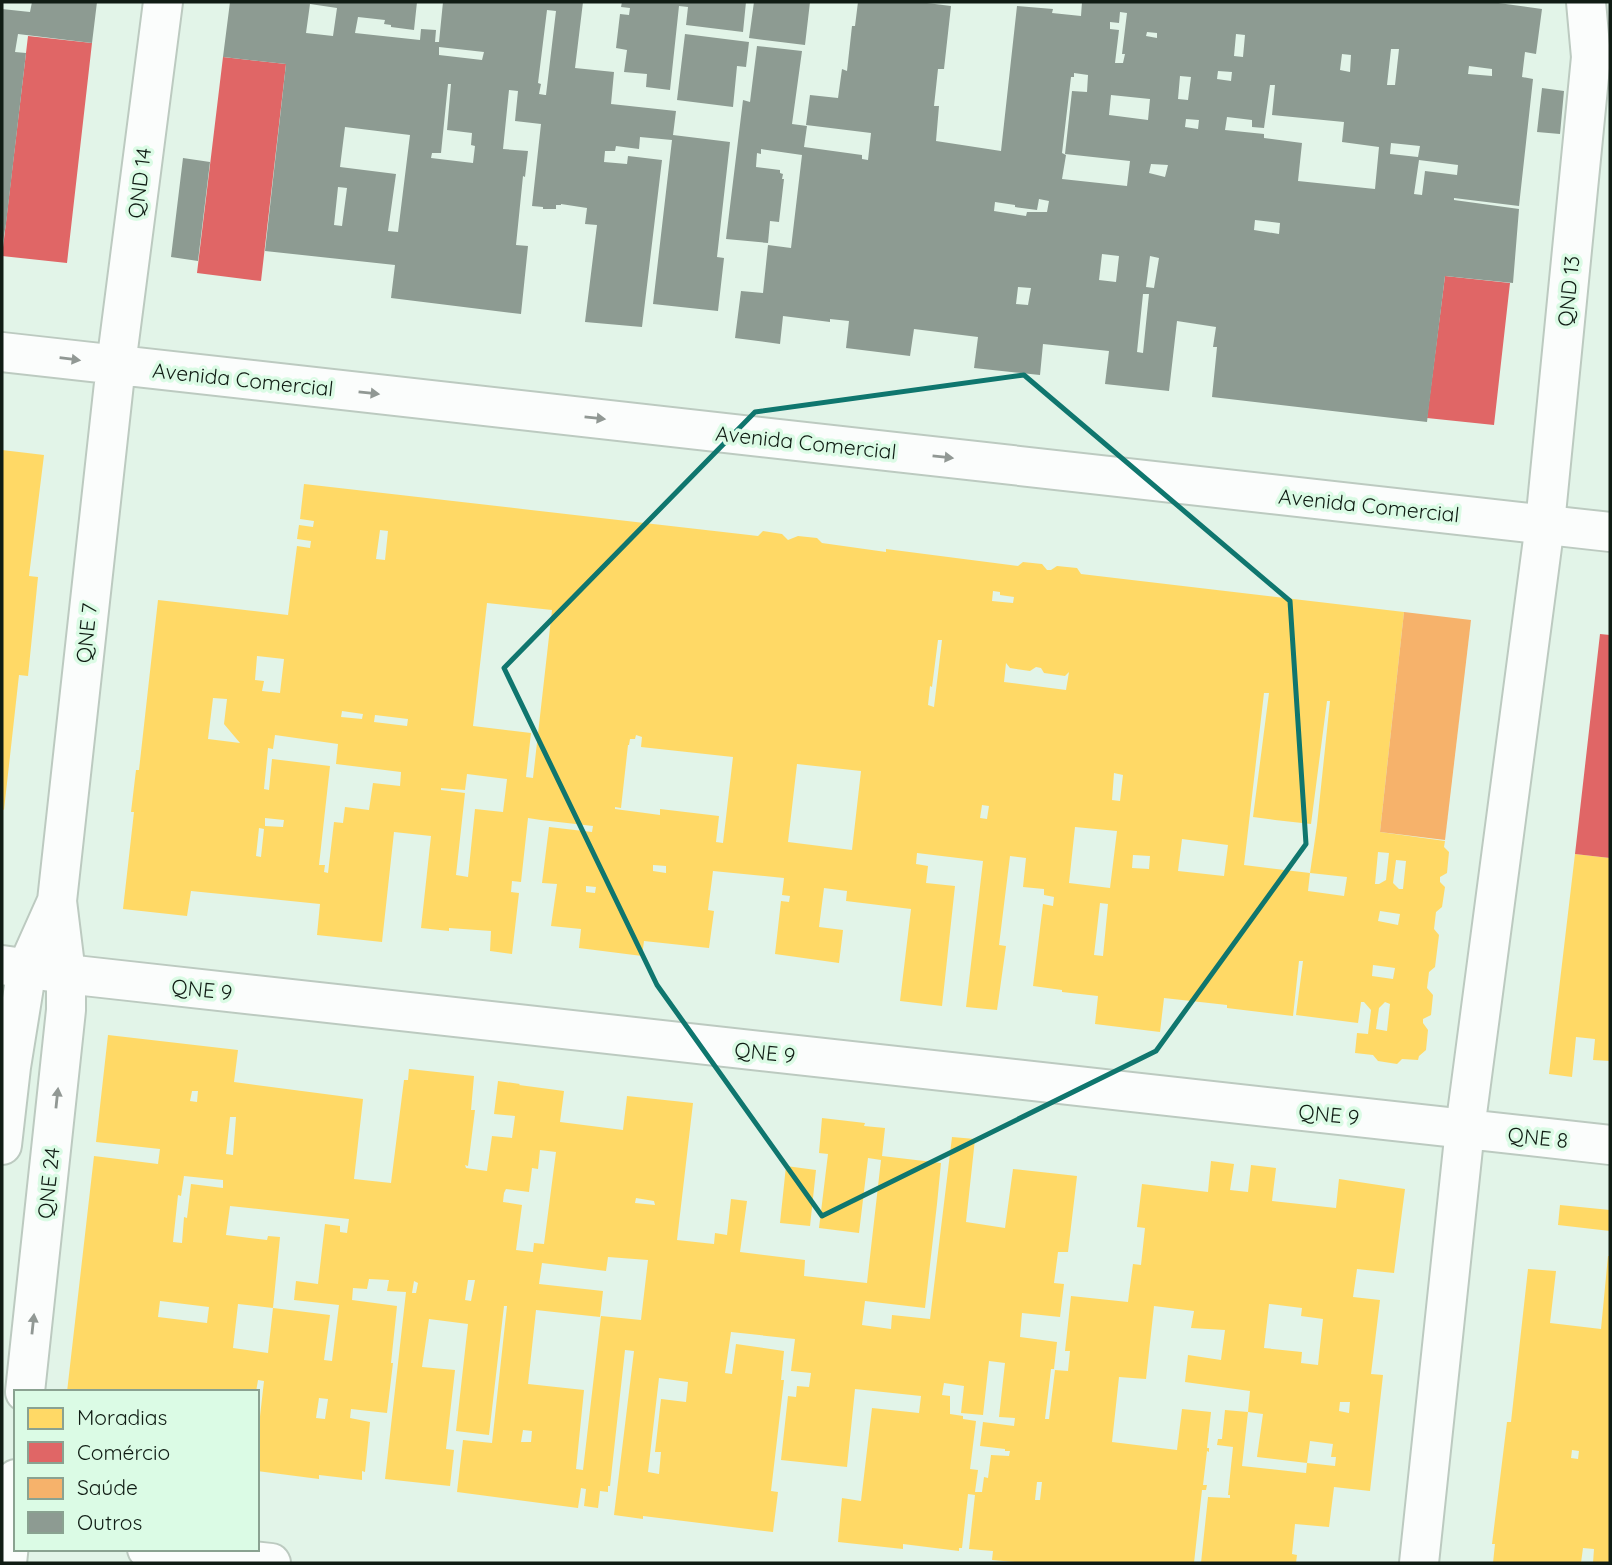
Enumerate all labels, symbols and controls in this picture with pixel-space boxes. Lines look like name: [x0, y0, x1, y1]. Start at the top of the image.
street label: QND 14: [122, 146, 156, 220]
street label: QND 13: [1551, 254, 1585, 328]
one-way arrow: [59, 354, 81, 365]
street label: Avenida Comercial: [151, 357, 335, 401]
one-way arrow: [358, 387, 380, 398]
one-way arrow: [584, 413, 606, 424]
street label: Avenida Comercial: [714, 420, 898, 464]
one-way arrow: [932, 452, 954, 463]
street label: Avenida Comercial: [1277, 483, 1461, 527]
street label: QNE 7: [70, 602, 102, 664]
street label: QNE 9: [170, 973, 234, 1005]
street label: QNE 9: [733, 1036, 797, 1068]
one-way arrow: [52, 1087, 63, 1109]
street label: QNE 9: [1297, 1098, 1361, 1130]
street label: QNE 8: [1507, 1121, 1569, 1153]
street label: QNE 24: [31, 1146, 65, 1220]
one-way arrow: [27, 1313, 38, 1335]
legend: [14, 1390, 259, 1551]
text: Moradias: [77, 1404, 167, 1430]
text: Comércio: [77, 1439, 170, 1465]
text: Saúde: [77, 1474, 138, 1500]
text: Outros: [77, 1509, 142, 1535]

